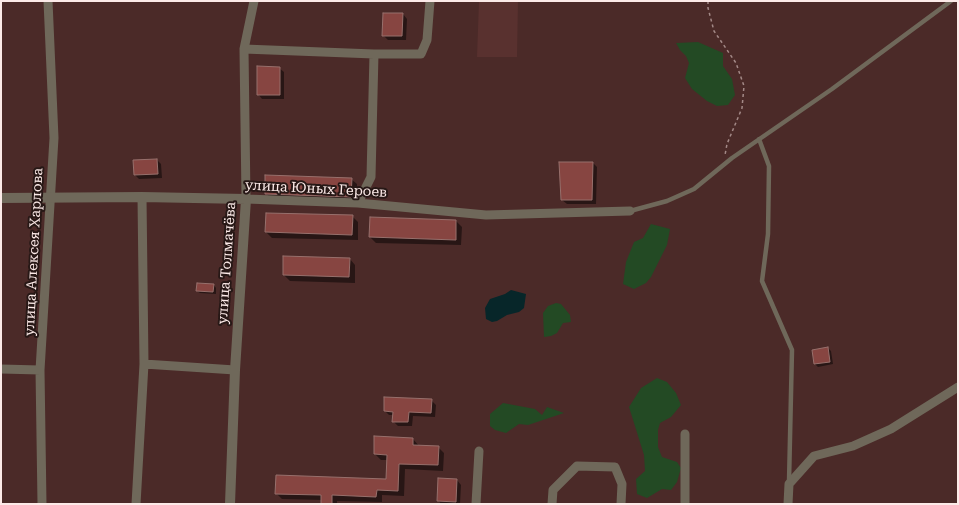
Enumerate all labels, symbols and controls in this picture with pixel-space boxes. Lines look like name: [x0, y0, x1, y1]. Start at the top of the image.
street label: улица Алексея Харлова: [21, 168, 47, 336]
street label: улица Юных Героев: [244, 177, 388, 201]
street label: улица Толмачёва: [214, 201, 240, 325]

